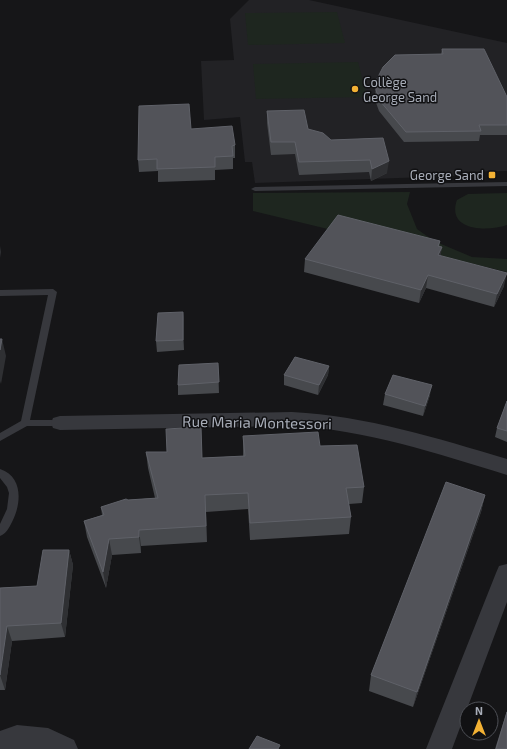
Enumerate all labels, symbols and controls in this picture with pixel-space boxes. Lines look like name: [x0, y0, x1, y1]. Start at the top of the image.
place label: Collège George Sand: [363, 74, 437, 105]
marker: Collège George Sand: [350, 84, 360, 94]
place label: George Sand: [410, 167, 484, 183]
marker: George Sand: [487, 170, 497, 180]
street label: Rue Maria Montessori: [182, 412, 332, 432]
north arrow: [459, 701, 499, 741]
text: N: [475, 704, 483, 717]

